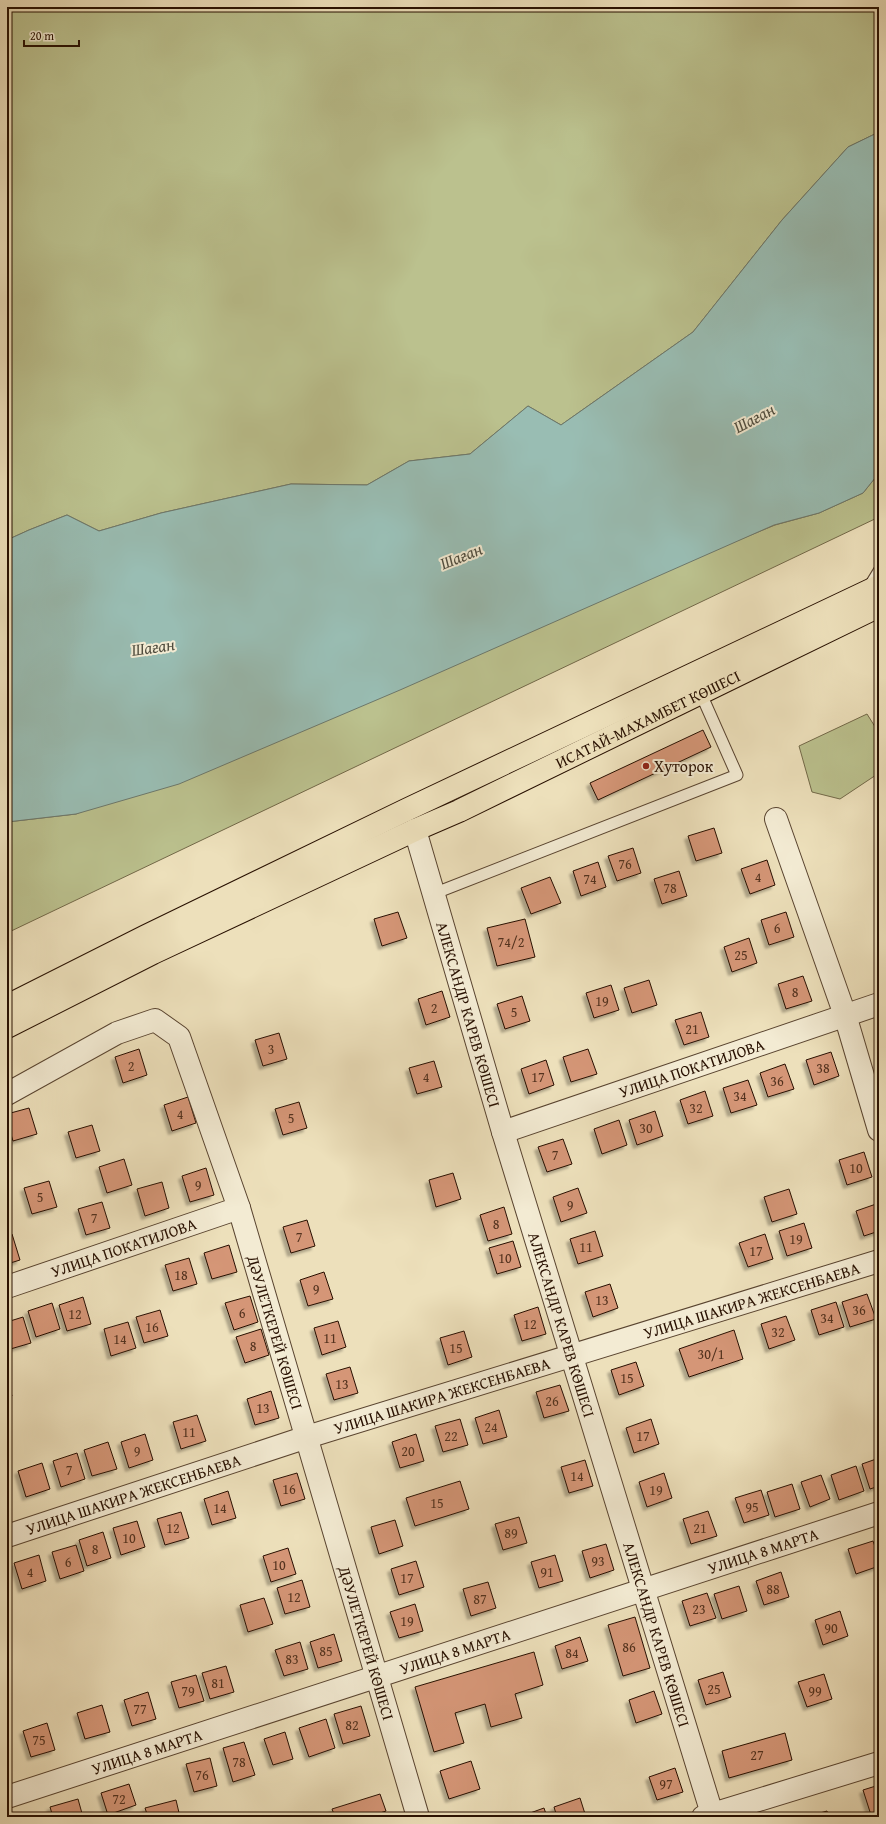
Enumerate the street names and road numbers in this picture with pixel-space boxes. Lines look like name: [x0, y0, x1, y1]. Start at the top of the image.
street label: ИСАТАЙ-МАХАМБЕТ КӨШЕСІ: [551, 664, 744, 774]
street label: АЛЕКСАНДР КАРЕВ КӨШЕСІ: [430, 918, 507, 1110]
street label: УЛИЦА ПОКАТИЛОВА: [615, 1032, 768, 1104]
street label: УЛИЦА ПОКАТИЛОВА: [48, 1211, 200, 1283]
street label: АЛЕКСАНДР КАРЕВ КӨШЕСІ: [522, 1229, 602, 1420]
street label: ДӘУЛЕТКЕРЕЙ КӨШЕСІ: [241, 1251, 310, 1412]
street label: УЛИЦА ШАКИРА ЖЕКСЕНБАЕВА: [640, 1256, 863, 1345]
street label: УЛИЦА ШАКИРА ЖЕКСЕНБАЕВА: [331, 1351, 553, 1440]
street label: УЛИЦА ШАКИРА ЖЕКСЕНБАЕВА: [23, 1448, 244, 1541]
street label: УЛИЦА 8 МАРТА: [705, 1521, 822, 1580]
street label: АЛЕКСАНДР КАРЕВ КӨШЕСІ: [617, 1539, 697, 1730]
street label: ДӘУЛЕТКЕРЕЙ КӨШЕСІ: [333, 1562, 401, 1723]
street label: УЛИЦА 8 МАРТА: [396, 1622, 514, 1680]
street label: УЛИЦА 8 МАРТА: [88, 1722, 205, 1781]

